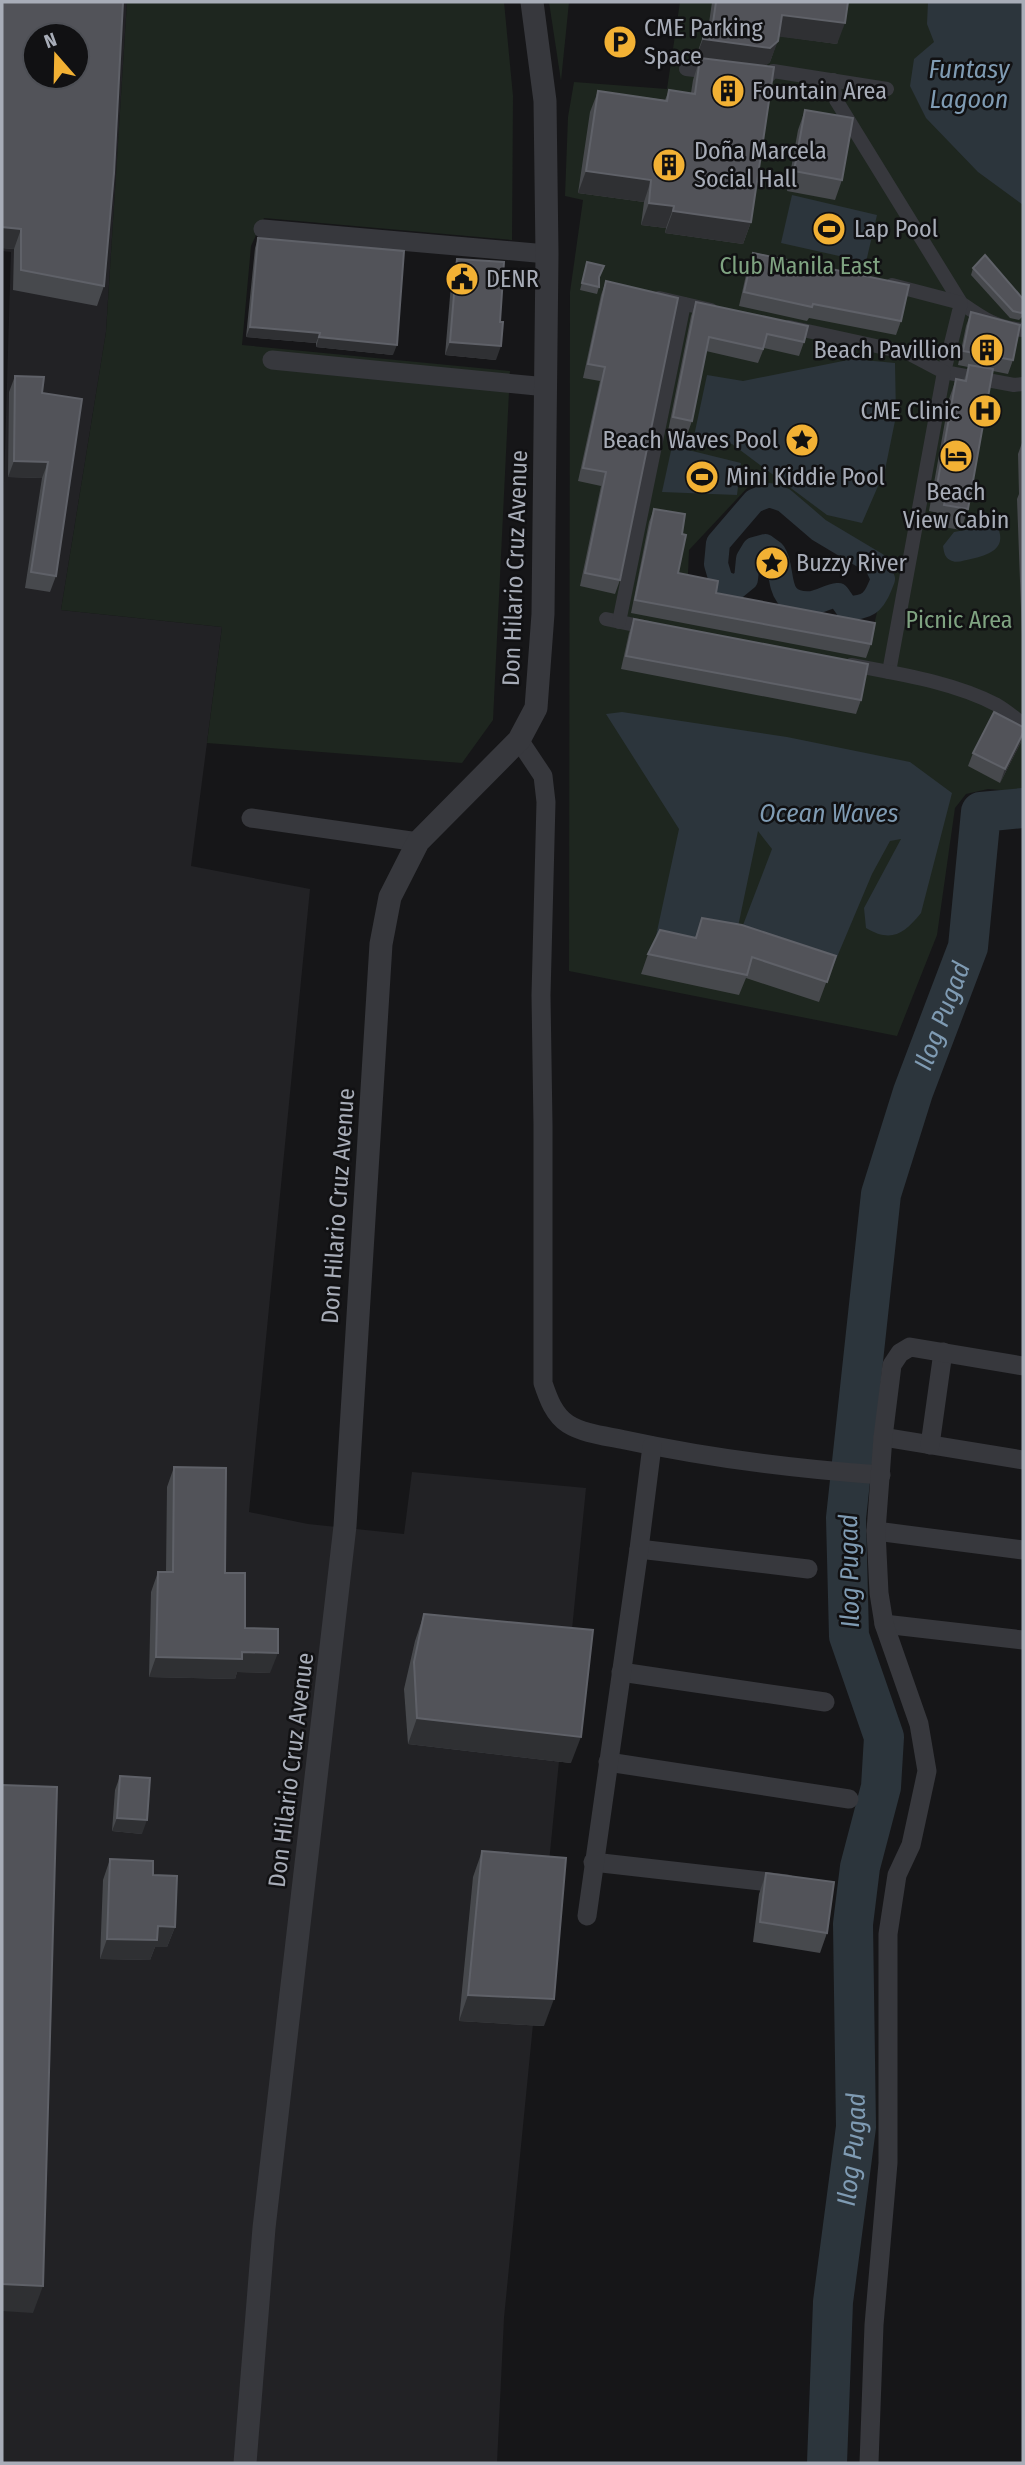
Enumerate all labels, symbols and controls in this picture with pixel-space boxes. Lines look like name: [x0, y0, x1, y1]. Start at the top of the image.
place label: CME Parking Space: [644, 14, 763, 70]
north arrow: [21, 21, 91, 91]
parking icon: CME Parking Space: [601, 23, 639, 61]
text: N: [41, 28, 60, 53]
water label: Funtasy Lagoon: [928, 54, 1011, 115]
building icon: Fountain Area: [709, 72, 747, 110]
place label: Fountain Area: [752, 77, 887, 105]
place label: Doña Marcela Social Hall: [694, 137, 827, 193]
building icon: Doña Marcela Social Hall: [650, 146, 688, 184]
sports icon: Lap Pool: [810, 210, 848, 248]
place label: Lap Pool: [854, 215, 938, 243]
park label: Club Manila East: [719, 252, 881, 280]
public building icon: DENR: [443, 260, 481, 298]
place label: DENR: [486, 265, 539, 293]
building icon: Beach Pavillion: [968, 331, 1006, 369]
place label: Beach Pavillion: [813, 336, 962, 364]
hospital icon: CME Clinic: [966, 392, 1004, 430]
place label: CME Clinic: [861, 397, 960, 425]
place icon: Beach Waves Pool: [783, 421, 821, 459]
place label: Beach Waves Pool: [603, 426, 778, 454]
hotel icon: Beach View Cabin: [937, 437, 975, 475]
street label: Don Hilario Cruz Avenue: [497, 450, 533, 686]
sports icon: Mini Kiddie Pool: [683, 458, 721, 496]
place label: Mini Kiddie Pool: [726, 463, 885, 491]
place label: Beach View Cabin: [903, 478, 1009, 534]
place icon: Buzzy River: [753, 544, 791, 582]
place label: Buzzy River: [796, 549, 908, 577]
park label: Picnic Area: [905, 606, 1013, 634]
water label: Ocean Waves: [759, 798, 899, 829]
water label: Ilog Pugad: [908, 957, 977, 1075]
street label: Don Hilario Cruz Avenue: [316, 1087, 360, 1325]
water label: Ilog Pugad: [833, 1514, 866, 1628]
street label: Don Hilario Cruz Avenue: [263, 1651, 319, 1889]
water label: Ilog Pugad: [831, 2092, 872, 2208]

